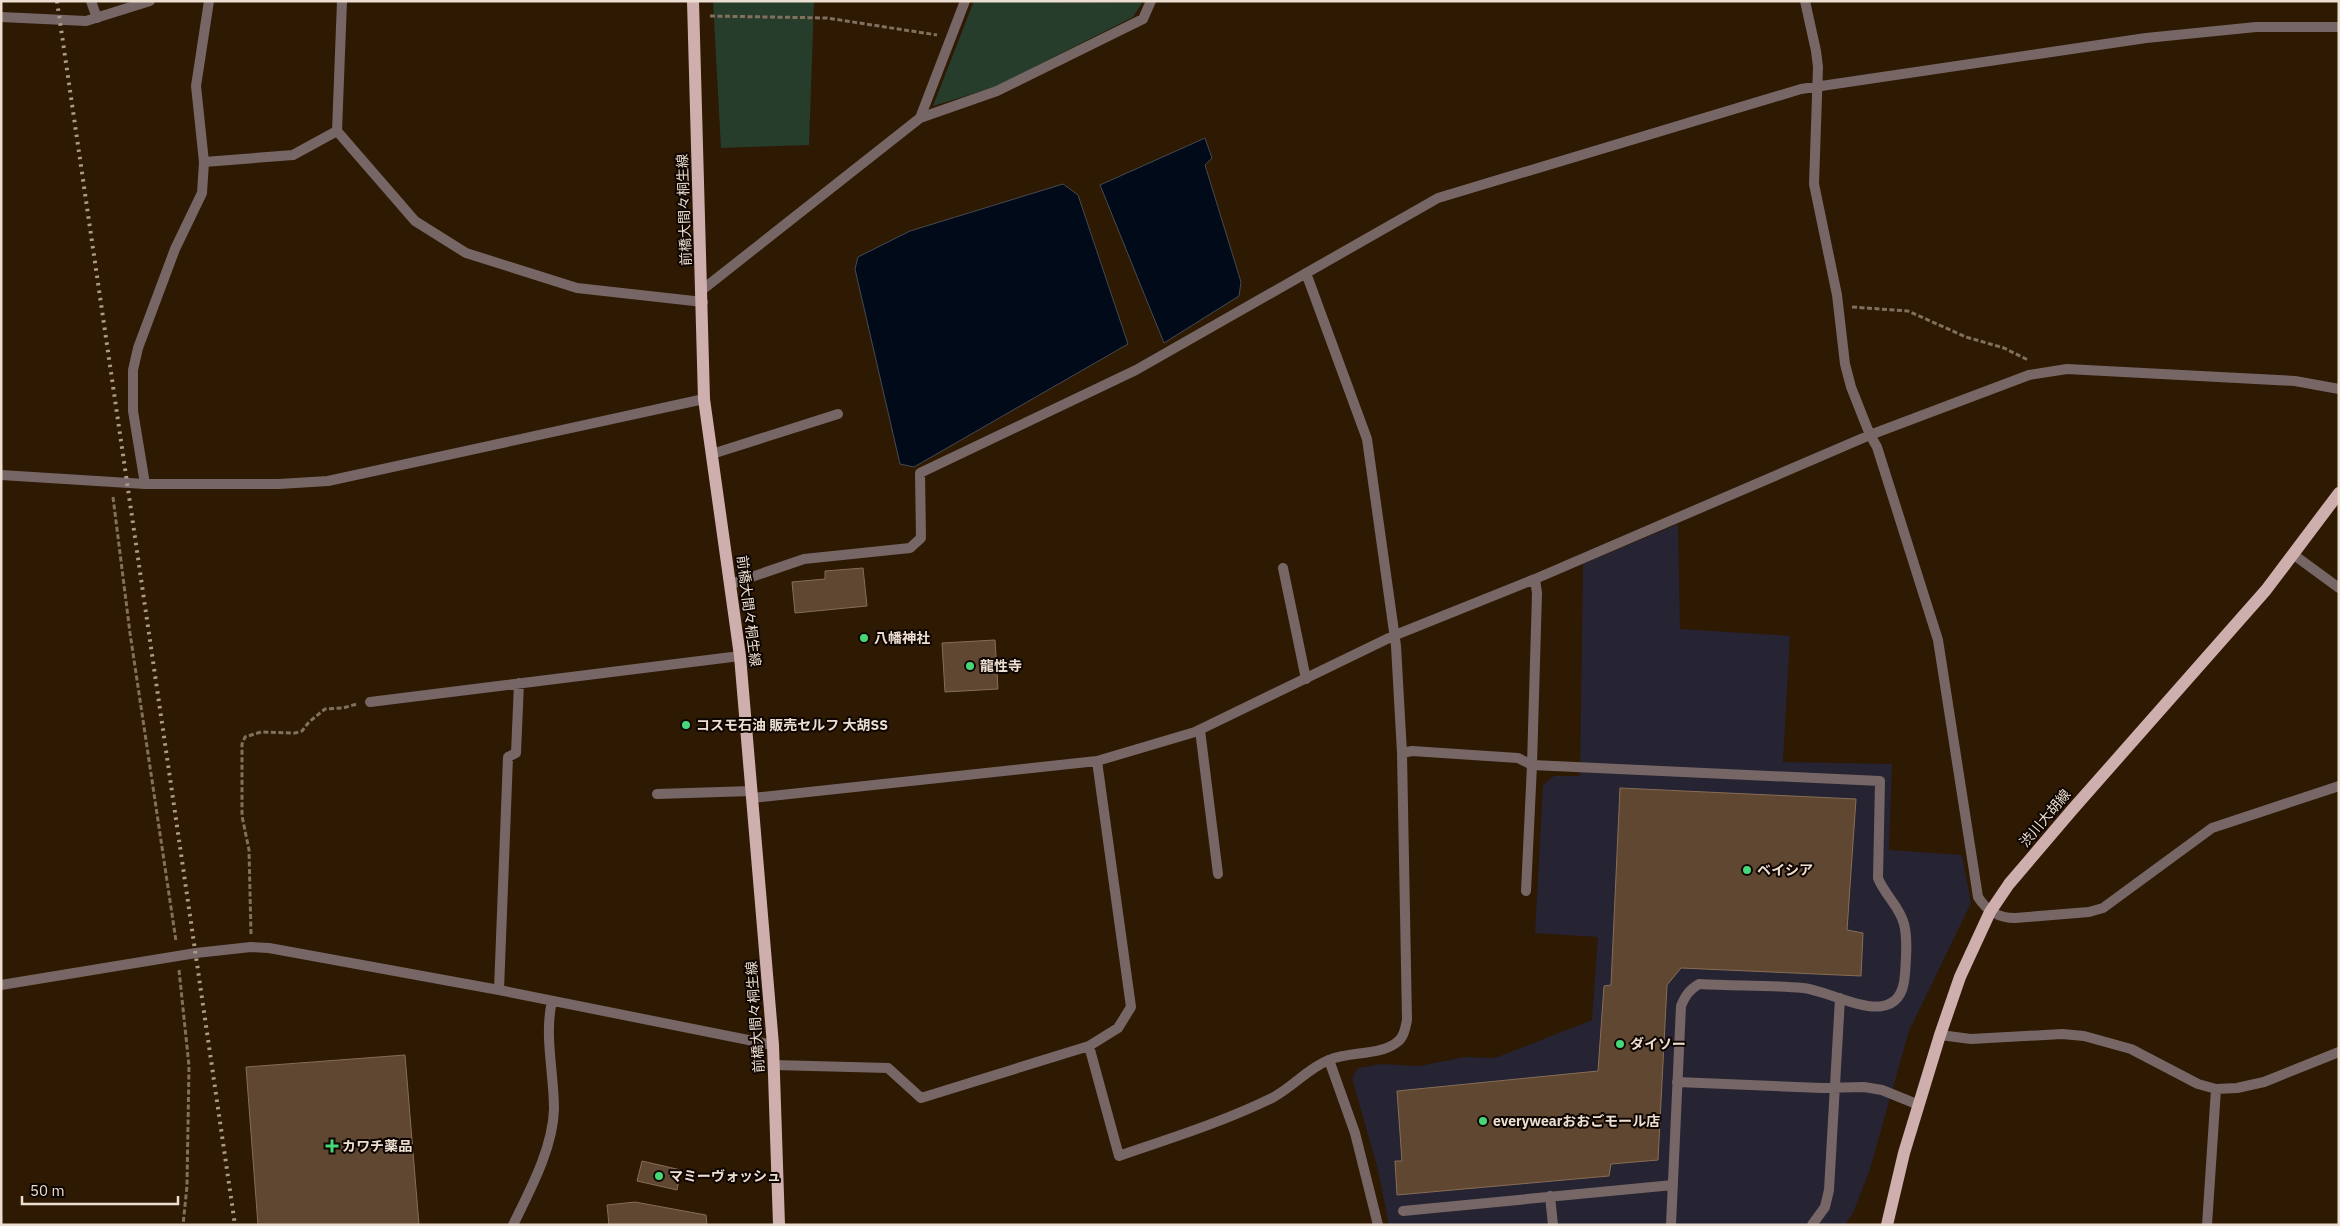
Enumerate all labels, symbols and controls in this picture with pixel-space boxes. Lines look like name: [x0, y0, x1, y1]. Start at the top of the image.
street label: 前橋大間々桐生線: [673, 154, 695, 266]
street label: 前橋大間々桐生線: [733, 554, 765, 668]
place label: 八幡神社: [874, 629, 930, 647]
marker: 八幡神社: [858, 632, 870, 644]
place label: 龍性寺: [980, 657, 1022, 675]
marker: 龍性寺: [964, 660, 976, 672]
place label: コスモ石油 販売セルフ 大胡SS: [696, 716, 888, 734]
marker: コスモ石油 販売セルフ 大胡SS: [680, 719, 692, 731]
street label: 渋川大胡線: [2016, 785, 2074, 851]
place label: ベイシア: [1757, 861, 1813, 879]
marker: ベイシア: [1741, 864, 1753, 876]
street label: 前橋大間々桐生線: [742, 961, 768, 1073]
place label: ダイソー: [1630, 1035, 1686, 1053]
marker: ダイソー: [1614, 1038, 1626, 1050]
place label: everywearおおごモール店: [1493, 1112, 1660, 1130]
marker: everywearおおごモール店: [1477, 1115, 1489, 1127]
place label: カワチ薬品: [342, 1137, 412, 1155]
marker: カワチ薬品: [326, 1140, 338, 1152]
place label: マミーヴォッシュ: [669, 1167, 781, 1185]
marker: マミーヴォッシュ: [653, 1170, 665, 1182]
scale bar: [22, 1174, 179, 1206]
text: 50 m: [30, 1181, 65, 1200]

